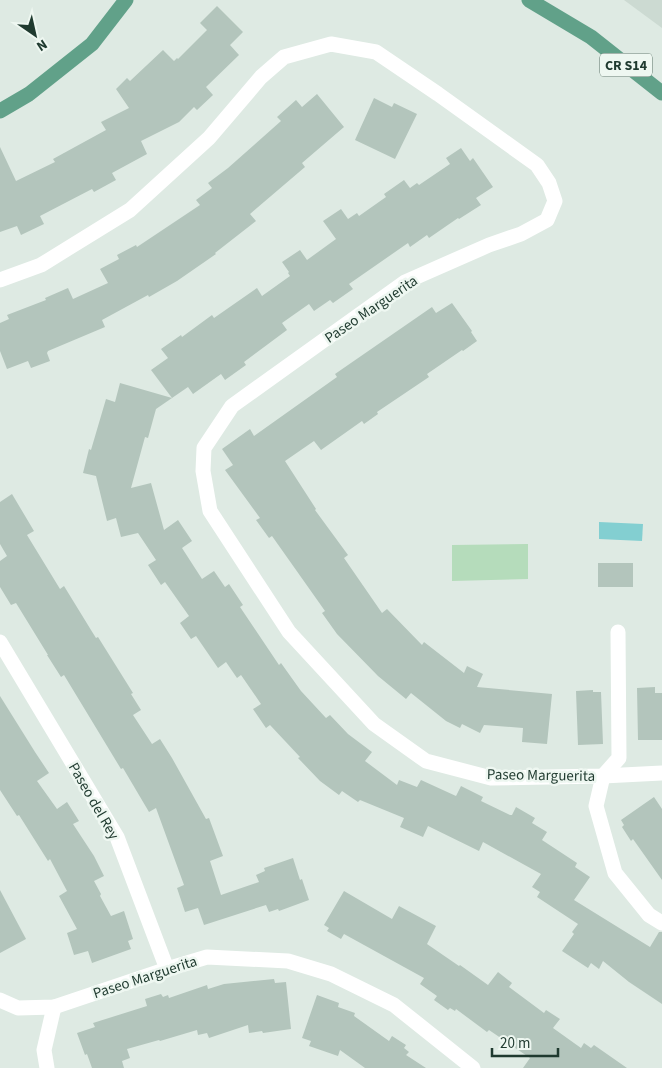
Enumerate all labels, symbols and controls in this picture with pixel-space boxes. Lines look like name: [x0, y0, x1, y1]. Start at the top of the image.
north arrow: [10, 10, 60, 60]
text: N: [32, 34, 51, 56]
road number: CR S14: [600, 54, 652, 76]
street label: Paseo Marguerita: [321, 270, 422, 348]
street label: Paseo del Rey: [63, 759, 124, 844]
street label: Paseo Marguerita: [487, 764, 595, 787]
street label: Paseo Marguerita: [90, 951, 200, 1004]
scale bar: [492, 1026, 558, 1058]
text: 20 m: [500, 1033, 530, 1054]

